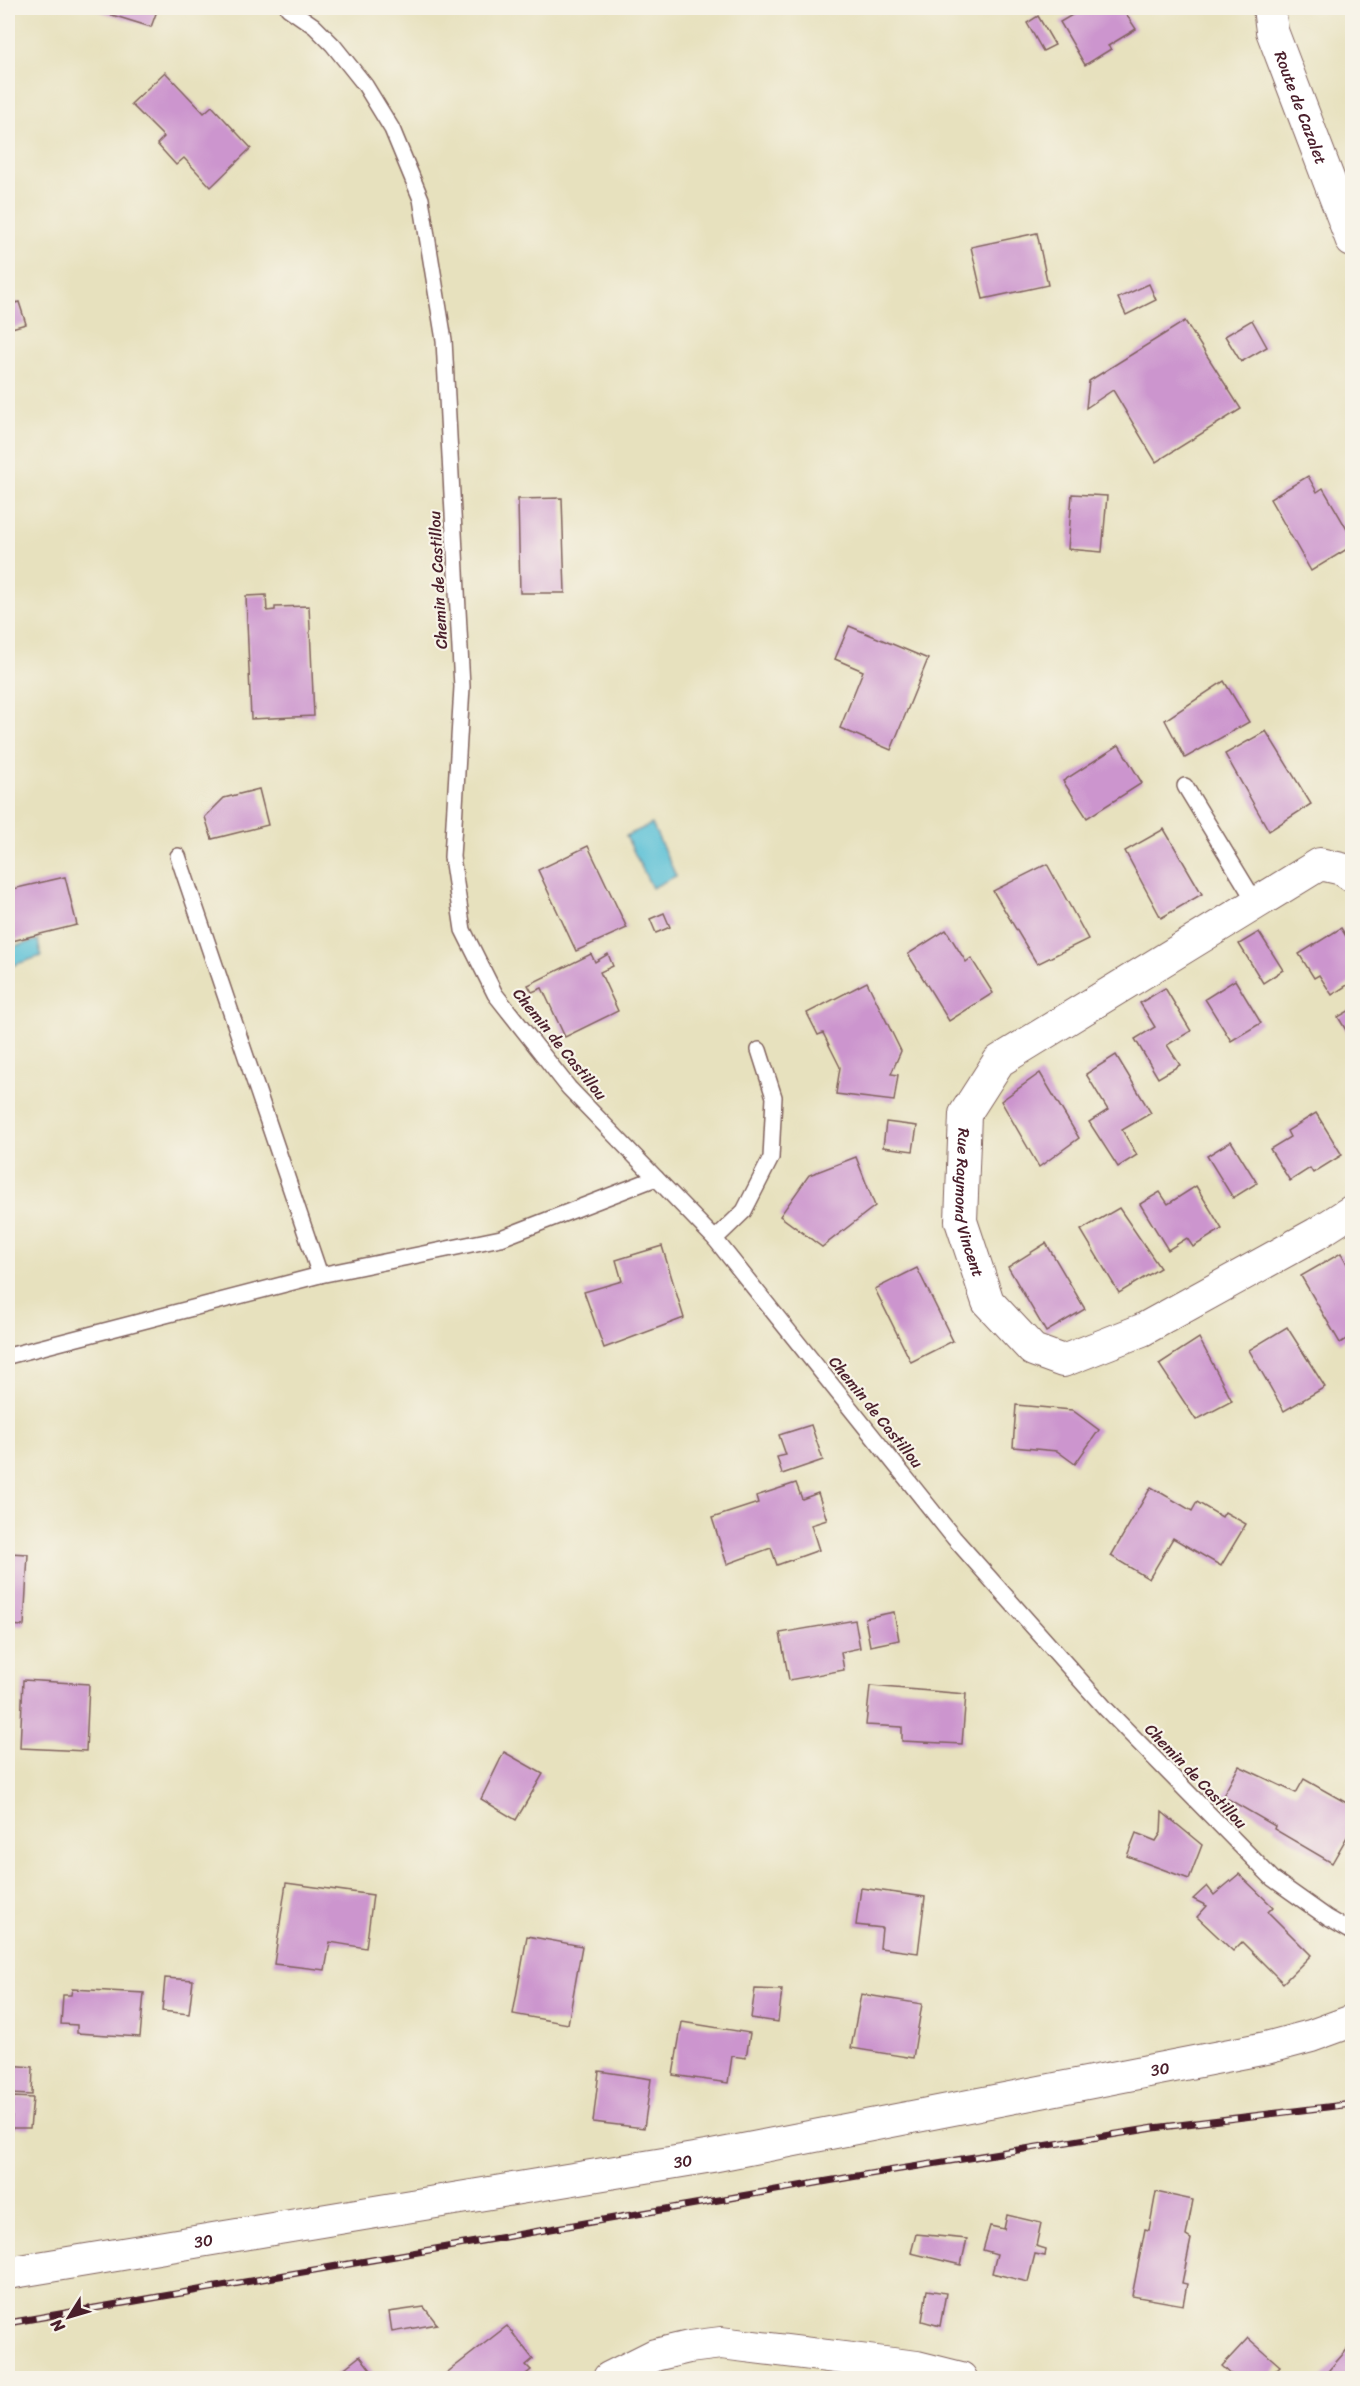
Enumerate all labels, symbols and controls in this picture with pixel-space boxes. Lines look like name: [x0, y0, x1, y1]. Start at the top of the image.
street label: Route de Cazalet: [1266, 46, 1336, 169]
street label: Chemin de Castillou: [420, 510, 456, 650]
street label: Chemin de Castillou: [505, 981, 615, 1107]
street label: Rue Raymond Vincent: [946, 1127, 993, 1281]
street label: Chemin de Castillou: [821, 1349, 931, 1475]
street label: Chemin de Castillou: [1138, 1716, 1255, 1836]
street label: 30: [1148, 2053, 1172, 2085]
street label: 30: [671, 2145, 694, 2177]
street label: 30: [192, 2225, 215, 2256]
north arrow: [39, 2287, 99, 2347]
text: N: [42, 2312, 73, 2340]

